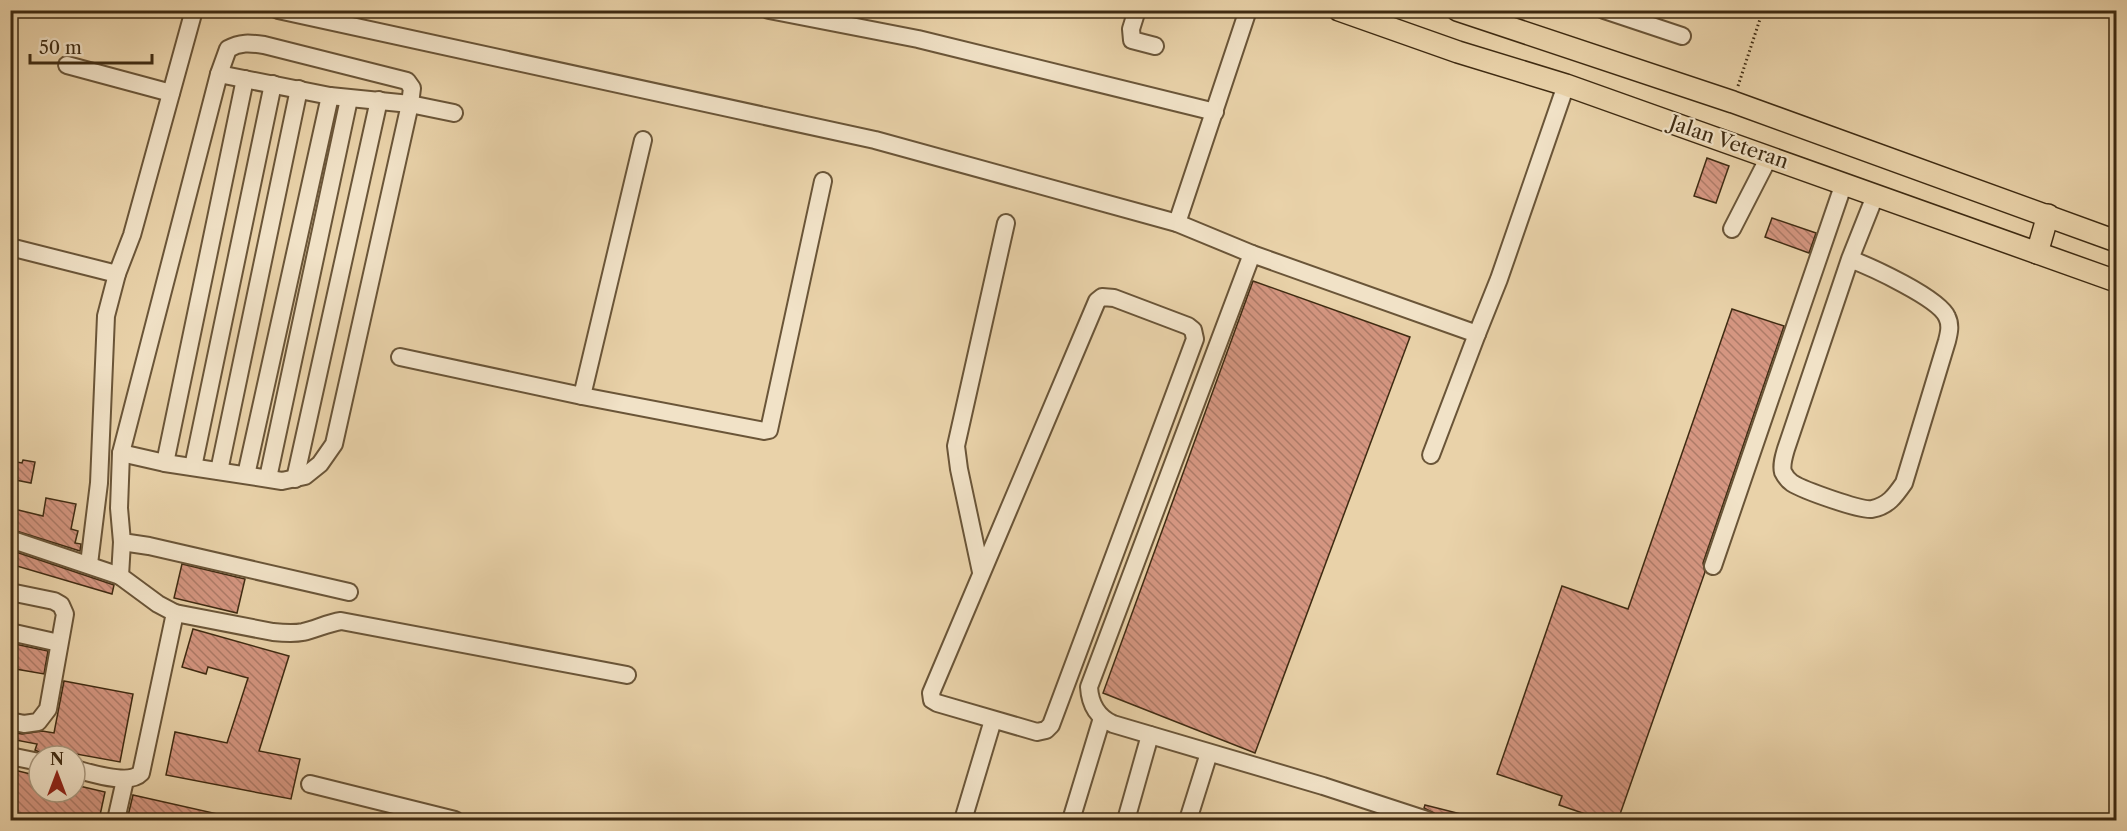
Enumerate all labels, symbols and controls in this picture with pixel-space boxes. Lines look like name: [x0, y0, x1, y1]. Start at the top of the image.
scale bar: [30, 27, 152, 65]
text: 50 m: [39, 37, 82, 59]
street label: Jalan Veteran: [1663, 109, 1792, 174]
north arrow: [27, 744, 87, 804]
text: N: [50, 749, 64, 769]

